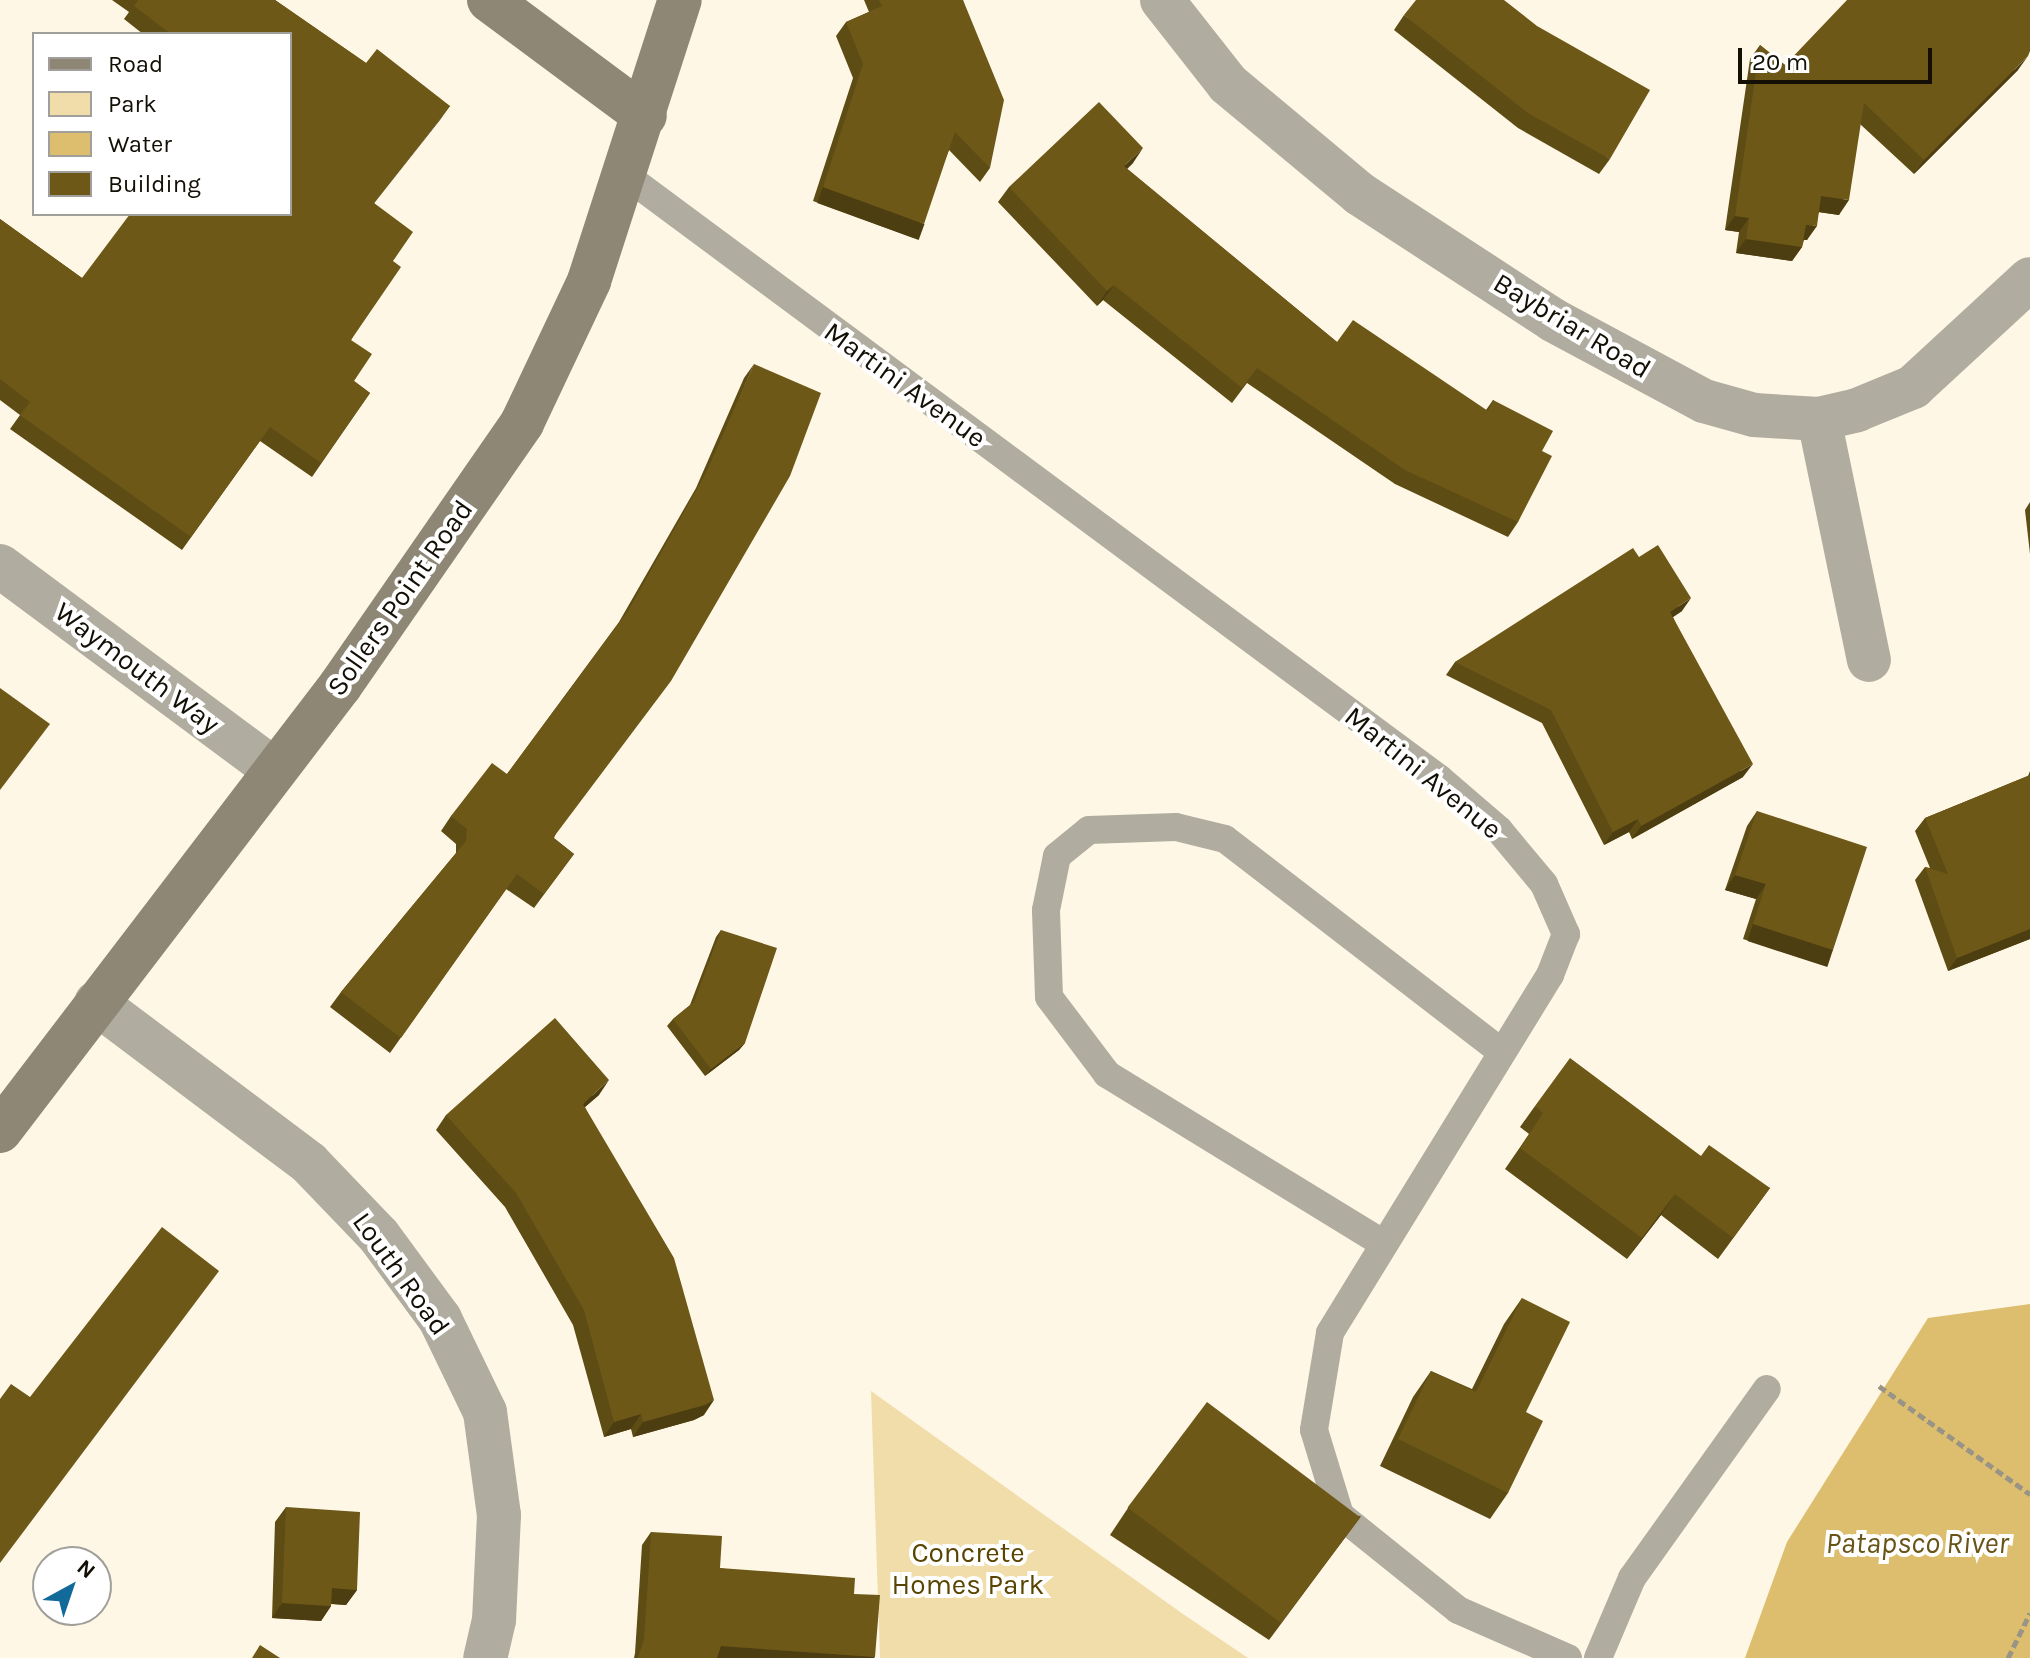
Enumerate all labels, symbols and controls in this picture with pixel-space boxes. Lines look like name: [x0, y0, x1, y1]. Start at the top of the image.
legend: [32, 32, 292, 216]
scale bar: [1742, 32, 1936, 82]
text: 20 m: [1752, 48, 1808, 76]
text: Road: [108, 50, 163, 78]
text: Park: [108, 90, 157, 118]
text: Water: [108, 130, 172, 158]
text: Building: [108, 170, 201, 198]
street label: Baybriar Road: [1487, 266, 1657, 386]
street label: Martini Avenue: [817, 315, 993, 455]
street label: Sollers Point Road: [320, 494, 480, 702]
street label: Waymouth Way: [48, 595, 226, 741]
street label: Martini Avenue: [1338, 699, 1508, 847]
street label: Louth Road: [345, 1206, 457, 1342]
water label: Patapsco River: [1825, 1525, 2009, 1561]
park label: Concrete Homes Park: [892, 1536, 1044, 1602]
north arrow: [32, 1546, 112, 1626]
text: N: [72, 1554, 101, 1584]

